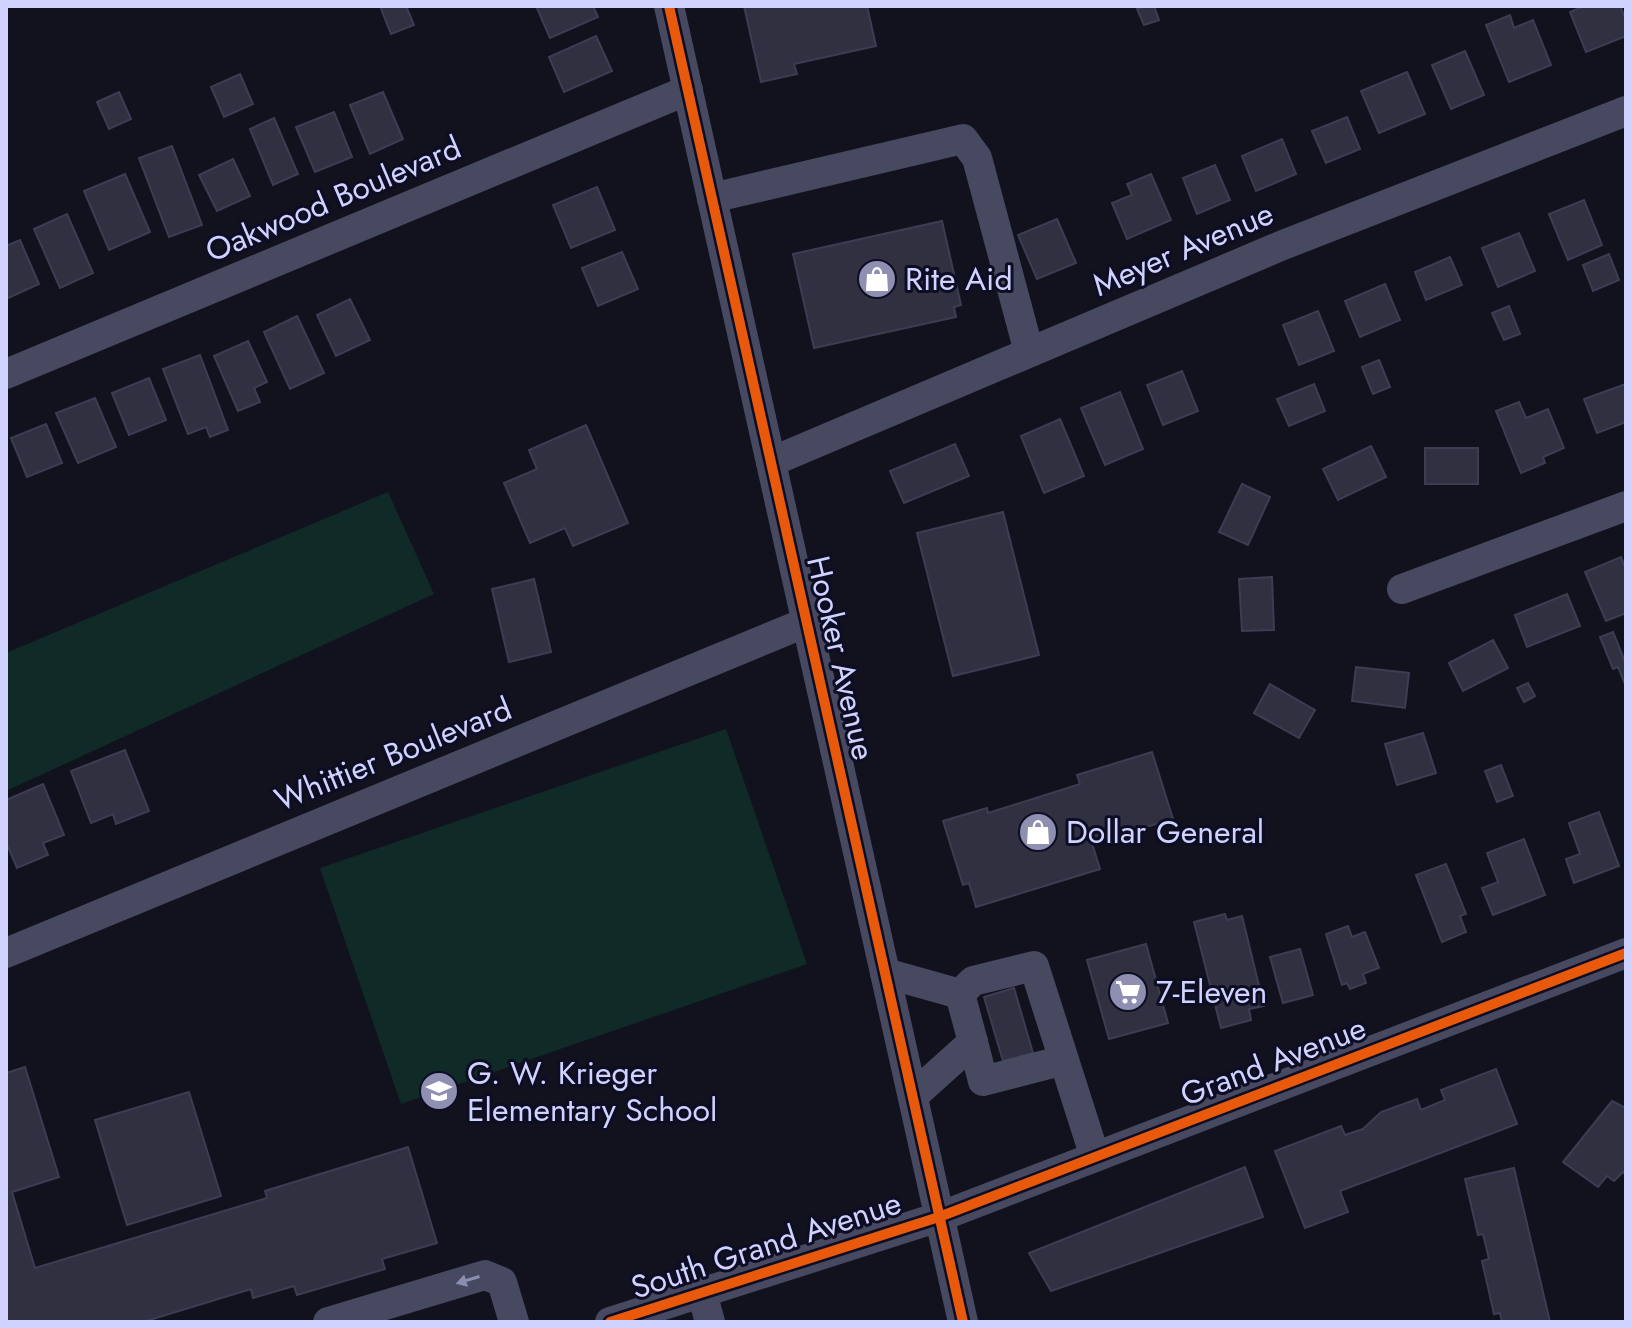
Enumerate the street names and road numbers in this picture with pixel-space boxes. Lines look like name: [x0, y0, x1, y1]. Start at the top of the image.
street label: Oakwood Boulevard: [198, 124, 468, 274]
street label: Meyer Avenue: [1086, 190, 1280, 308]
street label: Hooker Avenue: [795, 551, 887, 765]
street label: Whittier Boulevard: [268, 686, 518, 822]
street label: Grand Avenue: [1174, 1004, 1372, 1118]
street label: South Grand Avenue: [625, 1180, 907, 1310]

